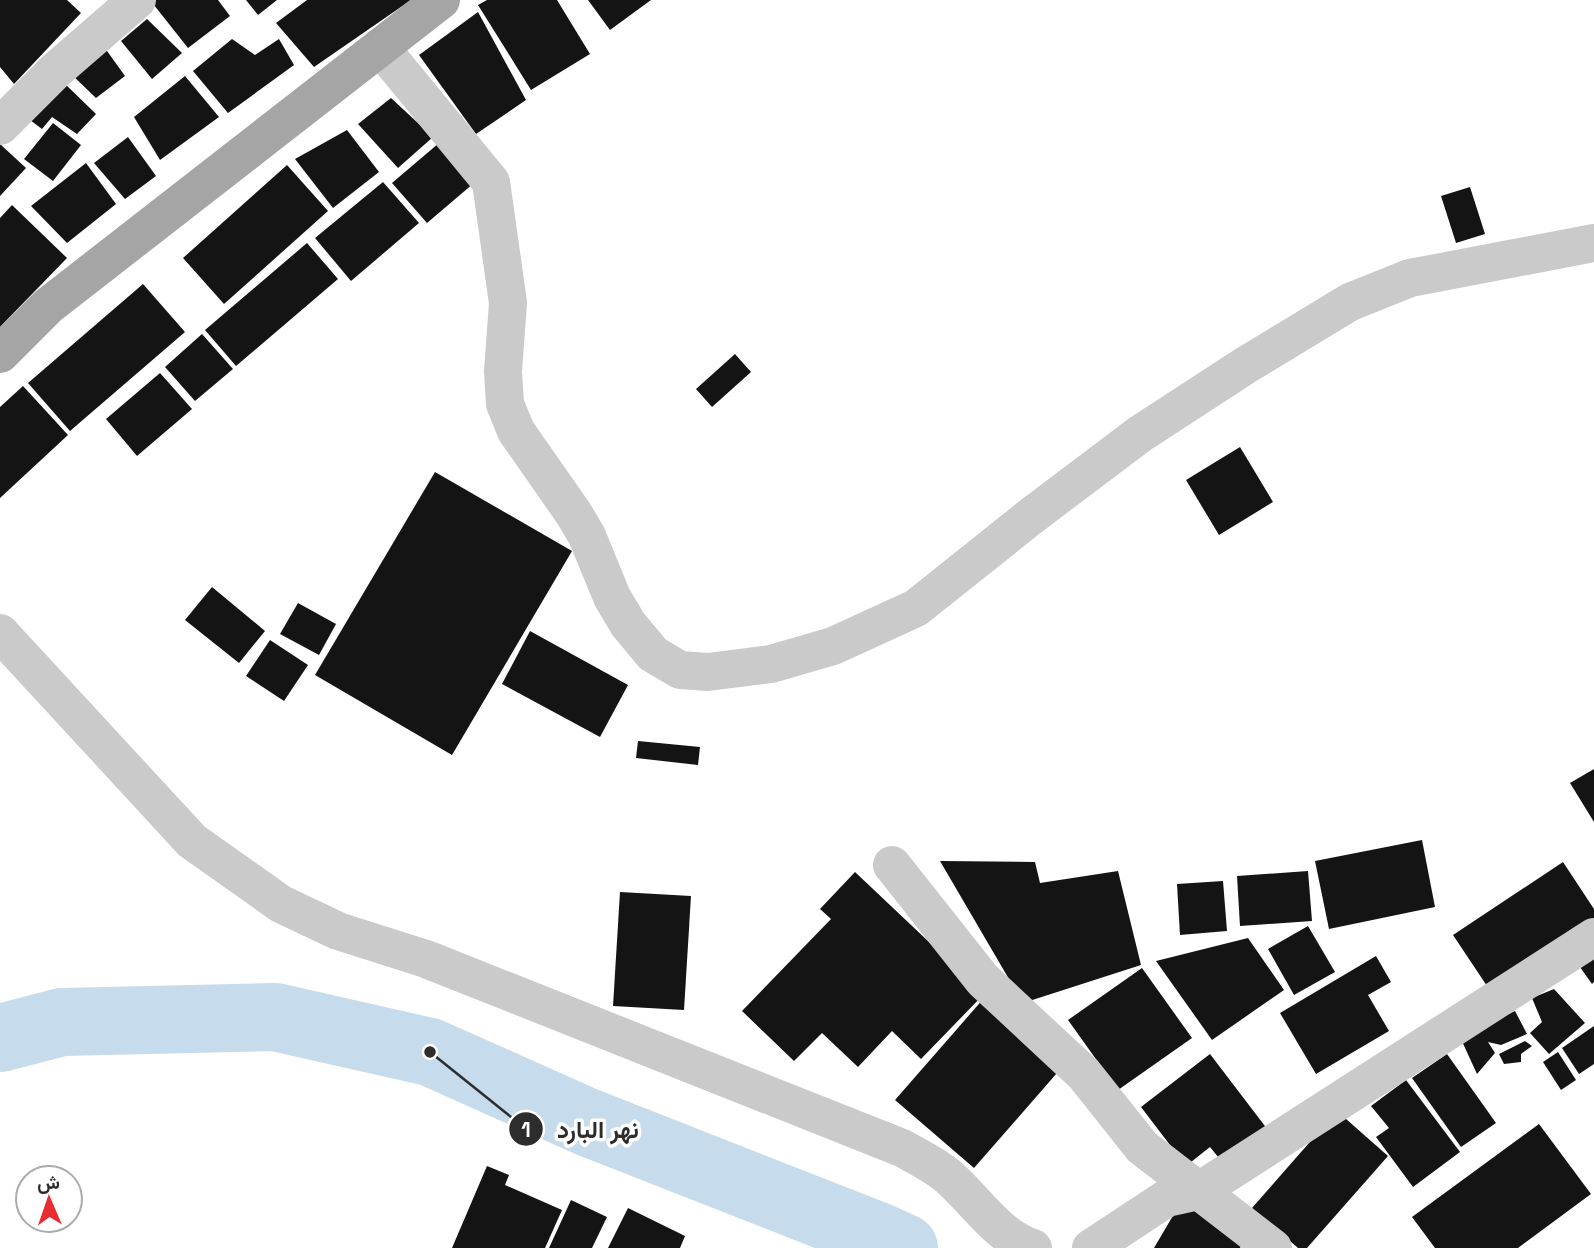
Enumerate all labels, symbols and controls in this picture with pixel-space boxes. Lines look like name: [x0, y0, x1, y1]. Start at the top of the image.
callout: نهر البارد: [508, 1107, 653, 1152]
text: نهر البارد: [557, 1114, 639, 1145]
text: 1: [521, 1116, 531, 1143]
north arrow: [14, 1164, 84, 1234]
text: ش: [37, 1170, 60, 1195]

